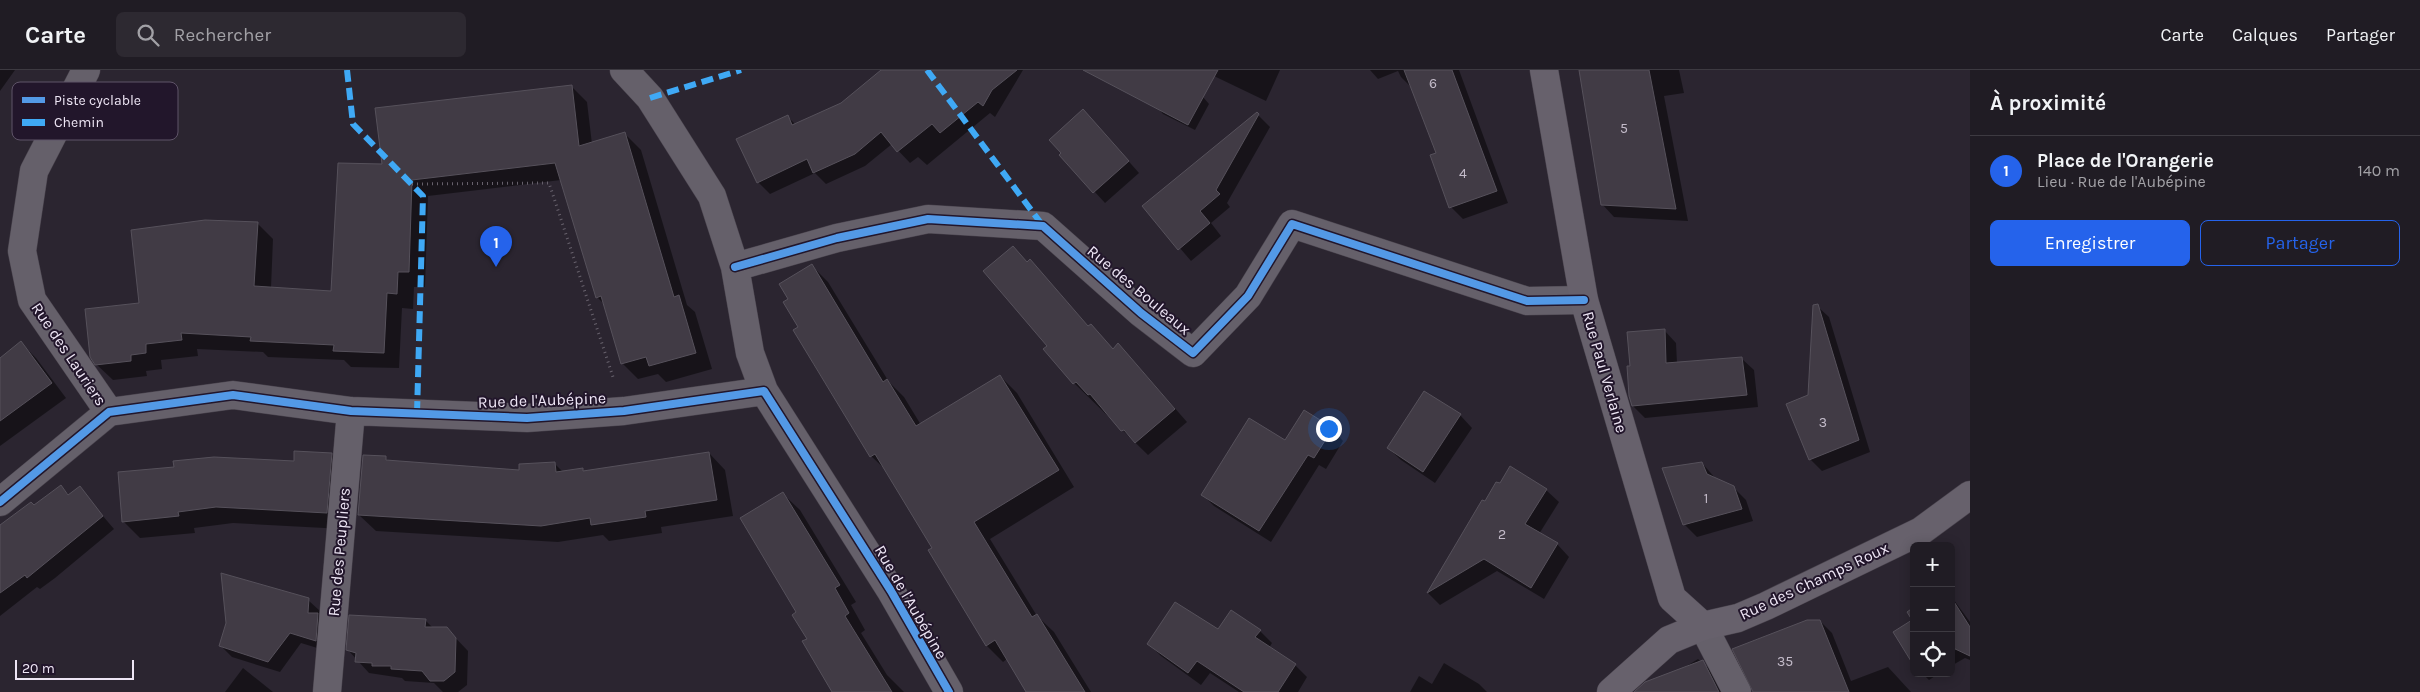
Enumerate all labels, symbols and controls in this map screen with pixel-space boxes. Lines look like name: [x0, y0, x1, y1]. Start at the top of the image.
search box: [116, 12, 466, 57]
text: Carte: [25, 21, 86, 49]
icon: search: [134, 21, 162, 49]
text: Rechercher: [174, 24, 271, 46]
text: Carte: [2160, 24, 2204, 46]
text: Calques: [2232, 24, 2298, 46]
text: Partager: [2326, 24, 2395, 46]
house number: 6: [1429, 75, 1437, 92]
legend: [12, 82, 178, 140]
text: À proximité: [1990, 91, 2106, 115]
text: Piste cyclable: [54, 92, 141, 109]
text: Chemin: [54, 114, 104, 131]
house number: 5: [1620, 120, 1628, 137]
text: Place de l'Orangerie: [2037, 150, 2214, 172]
text: 1: [2003, 161, 2009, 180]
text: 140 m: [2358, 161, 2400, 180]
house number: 4: [1459, 165, 1467, 182]
text: Lieu · Rue de l'Aubépine: [2037, 172, 2206, 191]
button: Enregistrer: [1990, 220, 2190, 266]
button: Partager: [2200, 220, 2400, 266]
pin: 1: [480, 226, 512, 267]
street label: Rue des Bouleaux: [1083, 241, 1195, 339]
street label: Rue des Lauriers: [27, 299, 111, 409]
street label: Rue Paul Verlaine: [1579, 309, 1631, 435]
street label: Rue de l'Aubépine: [478, 388, 606, 412]
house number: 3: [1819, 414, 1827, 431]
your location: [1316, 416, 1342, 442]
street label: Rue des Peupliers: [324, 487, 354, 617]
house number: 1: [1704, 490, 1708, 507]
house number: 2: [1498, 526, 1506, 543]
street label: Rue des Champs Roux: [1736, 538, 1892, 624]
street label: Rue de l'Aubépine: [871, 542, 951, 662]
map controls: [1910, 542, 1955, 677]
button: +: [1910, 542, 1955, 587]
button: −: [1910, 587, 1955, 632]
button: locate: [1910, 632, 1955, 677]
house number: 35: [1777, 653, 1793, 670]
scale bar: [15, 657, 134, 680]
text: 20 m: [22, 660, 55, 677]

